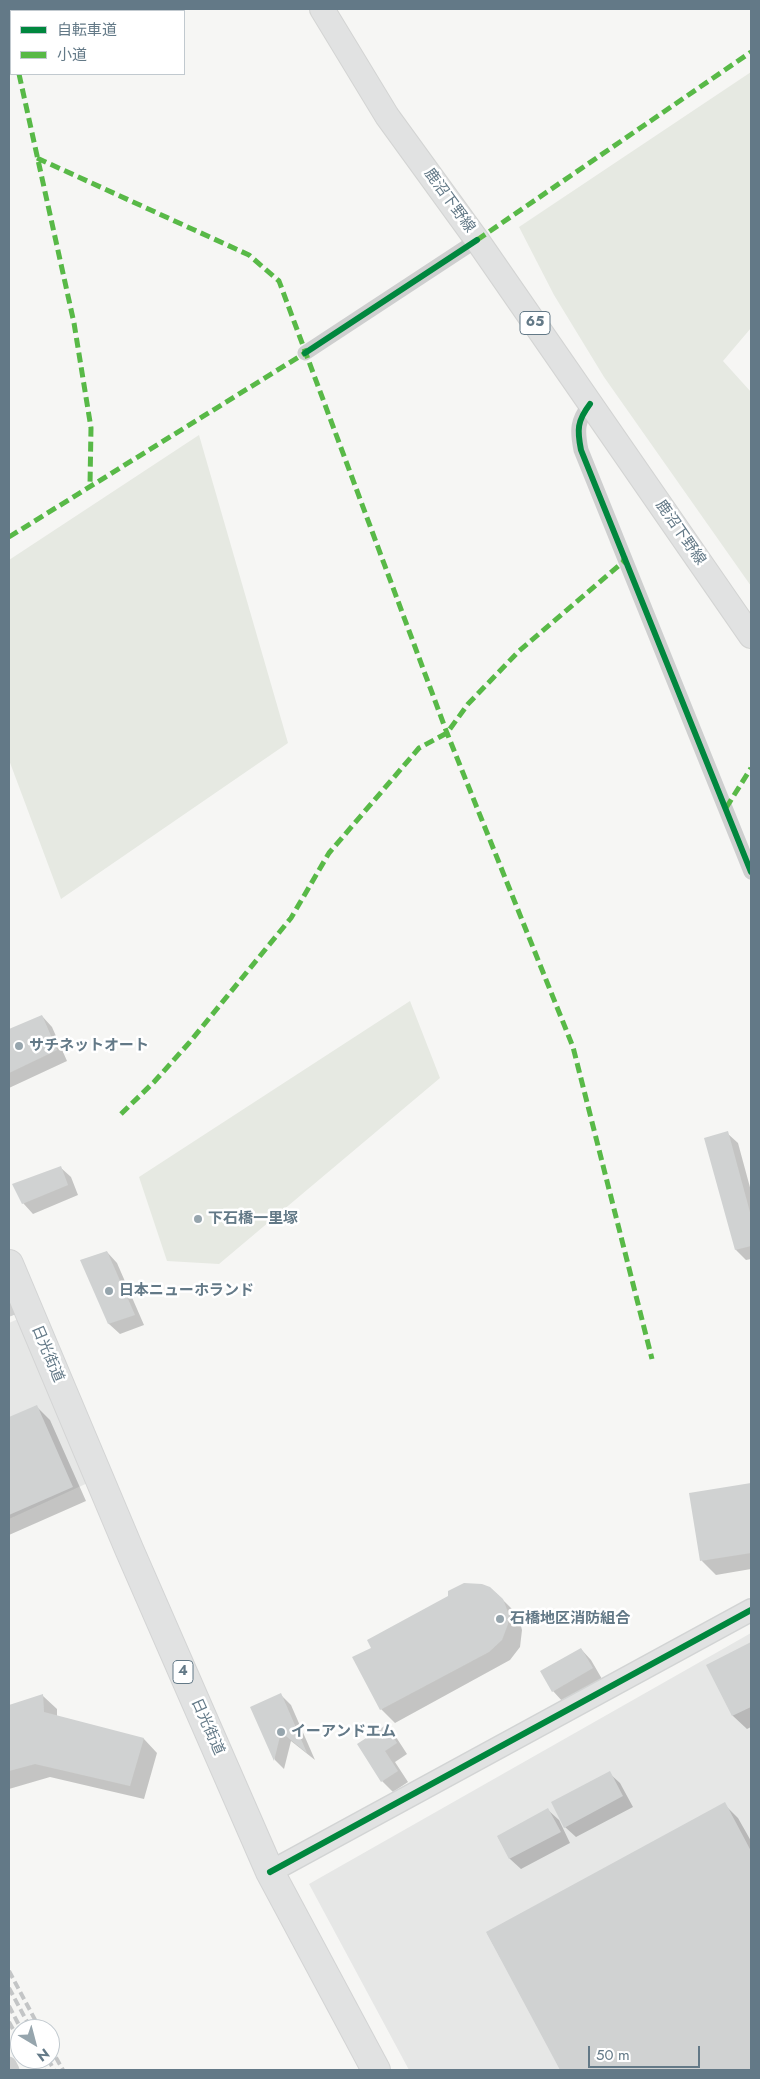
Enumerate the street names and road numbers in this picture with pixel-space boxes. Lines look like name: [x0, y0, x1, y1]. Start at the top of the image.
street label: 鹿沼下野線: [420, 165, 478, 237]
road number: 65: [520, 312, 550, 334]
street label: 鹿沼下野線: [651, 497, 709, 569]
street label: 日光街道: [27, 1323, 67, 1385]
road number: 4: [173, 1660, 193, 1684]
street label: 日光街道: [187, 1696, 227, 1758]

